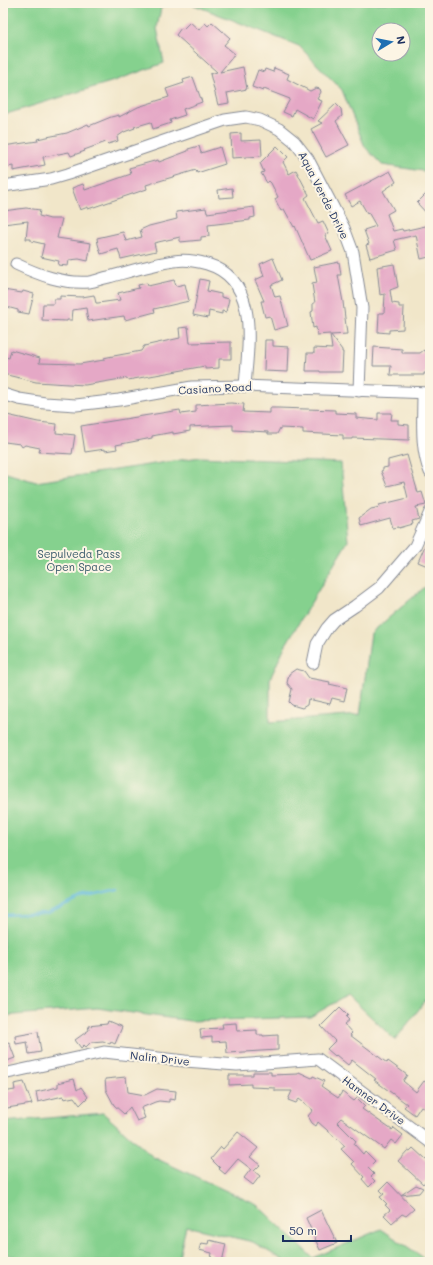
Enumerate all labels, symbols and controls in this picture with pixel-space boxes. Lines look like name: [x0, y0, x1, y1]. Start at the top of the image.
north arrow: [371, 22, 411, 62]
text: N: [393, 35, 409, 46]
street label: Aqua Verde Drive: [295, 148, 353, 242]
street label: Casiano Road: [178, 379, 252, 397]
park label: Sepulveda Pass Open Space: [38, 546, 120, 574]
street label: Nalin Drive: [129, 1047, 191, 1069]
street label: Hamner Drive: [339, 1072, 409, 1128]
scale bar: [283, 1217, 351, 1243]
text: 50 m: [289, 1222, 317, 1238]

